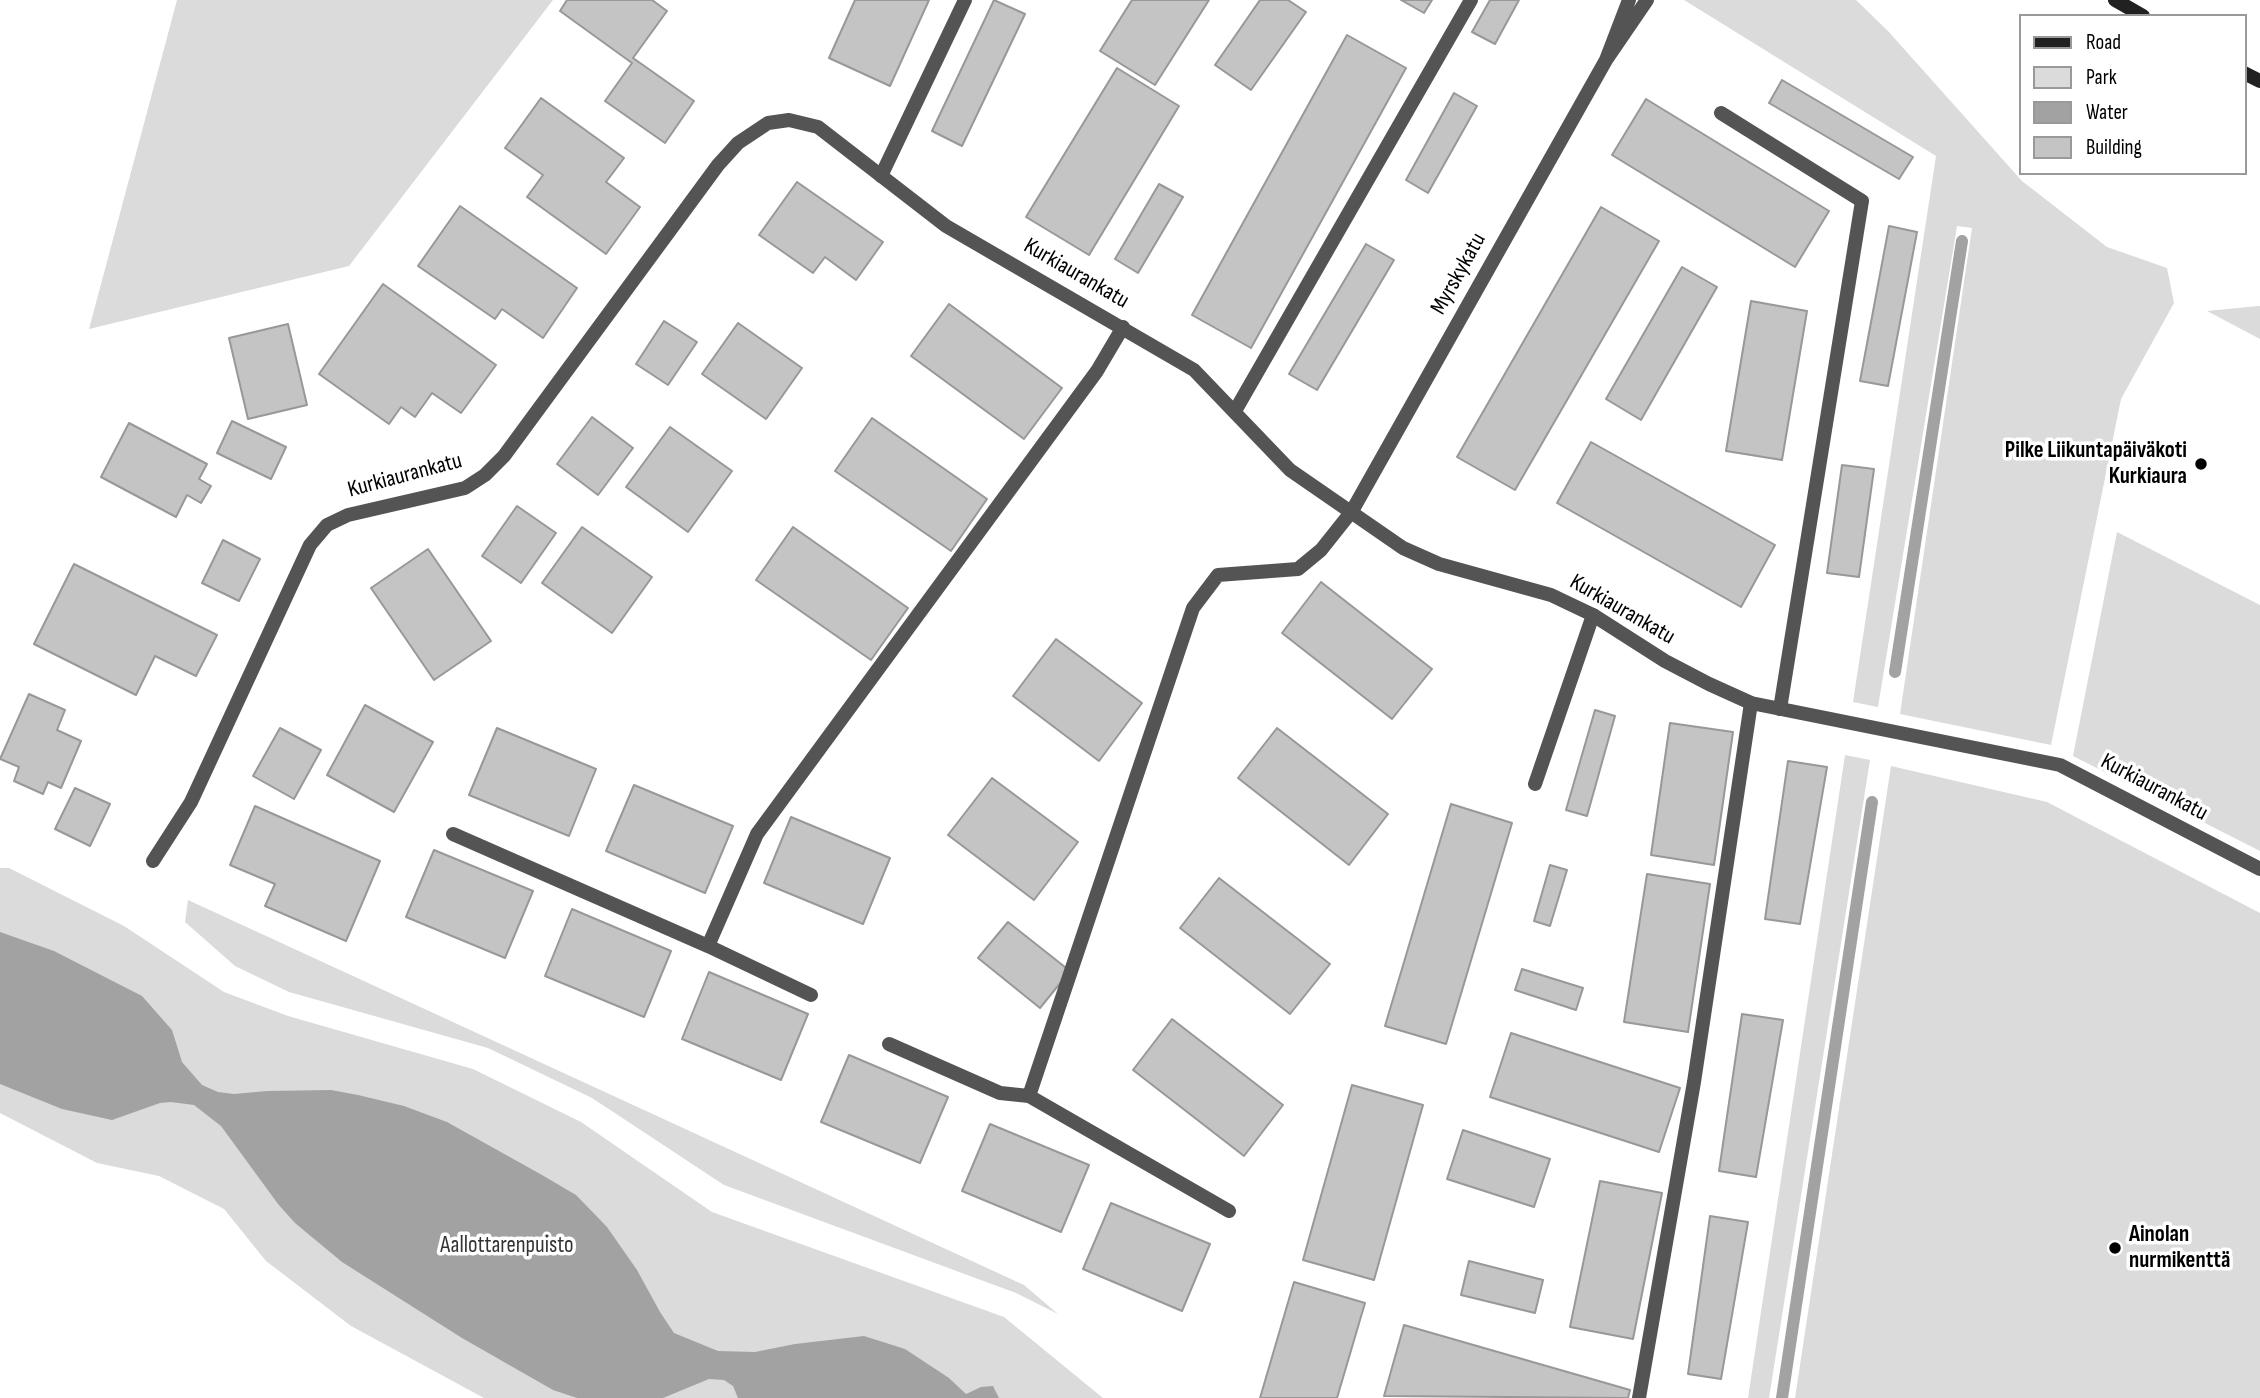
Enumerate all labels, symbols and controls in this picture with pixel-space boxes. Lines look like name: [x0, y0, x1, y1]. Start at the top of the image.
legend: [2018, 14, 2246, 175]
text: Road: [2086, 30, 2121, 55]
text: Park: [2086, 65, 2117, 90]
text: Water: [2086, 100, 2128, 125]
text: Building: [2086, 135, 2142, 160]
street label: Myrskykatu: [1425, 228, 1493, 320]
street label: Kurkiaurankatu: [1018, 233, 1134, 315]
place label: Pilke Liikuntapäiväkoti Kurkiaura: [2005, 437, 2187, 491]
street label: Kurkiaurankatu: [345, 448, 465, 504]
marker: Pilke Liikuntapäiväkoti Kurkiaura: [2193, 456, 2209, 472]
street label: Kurkiaurankatu: [1564, 569, 1680, 651]
street label: Kurkiaurankatu: [2096, 748, 2212, 828]
place label: Ainolan nurmikenttä: [2129, 1221, 2230, 1275]
park label: Aallottarenpuisto: [440, 1232, 574, 1260]
marker: Ainolan nurmikenttä: [2107, 1240, 2123, 1256]

